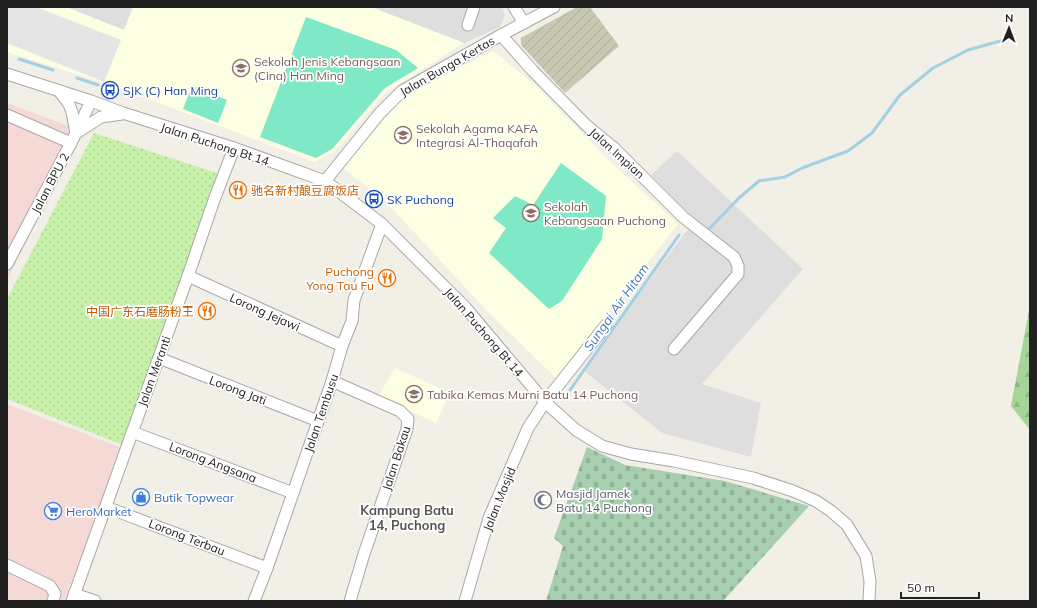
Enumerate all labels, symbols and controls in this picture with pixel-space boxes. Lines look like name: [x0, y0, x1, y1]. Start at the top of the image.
north arrow: [989, 8, 1029, 48]
text: N: [1005, 11, 1013, 25]
street label: Jalan Bunga Kertas: [397, 33, 497, 99]
place label: Sekolah Jenis Kebangsaan (Cina) Han Ming: [254, 54, 401, 83]
school or university icon: Sekolah Jenis Kebangsaan (Cina) Han Ming: [231, 58, 251, 78]
bus stop icon: SJK (C) Han Ming: [100, 80, 120, 100]
place label: SJK (C) Han Ming: [123, 83, 218, 98]
street label: Jalan Puchong Bt 14: [159, 119, 271, 169]
place label: Sekolah Agama KAFA Integrasi Al-Thaqafah: [416, 121, 538, 150]
street label: Jalan Impian: [586, 124, 648, 182]
school or university icon: Sekolah Agama KAFA Integrasi Al-Thaqafah: [393, 125, 413, 145]
street label: Jalan BPU 2: [28, 150, 72, 216]
restaurant icon: 驰名新村酿豆腐饭店: [228, 180, 248, 200]
place label: 驰名新村酿豆腐饭店: [251, 183, 359, 198]
bus stop icon: SK Puchong: [364, 189, 384, 209]
place label: SK Puchong: [387, 192, 454, 207]
place label: Sekolah Kebangsaan Puchong: [544, 199, 666, 228]
school or university icon: Sekolah Kebangsaan Puchong: [521, 203, 541, 223]
water label: Sungai Air Hitam: [580, 260, 652, 354]
place label: Puchong Yong Tau Fu: [305, 264, 374, 293]
restaurant icon: Puchong Yong Tau Fu: [377, 268, 397, 288]
street label: Jalan Puchong Bt 14: [441, 284, 527, 380]
street label: Lorong Jejawi: [227, 290, 303, 334]
restaurant icon: 中国广东石磨肠粉王: [197, 301, 217, 321]
place label: 中国广东石磨肠粉王: [86, 304, 194, 319]
street label: Jalan Meranti: [134, 334, 174, 408]
street label: Lorong Jati: [207, 372, 269, 408]
street label: Jalan Tembusu: [301, 372, 341, 454]
school or university icon: Tabika Kemas Murni Batu 14 Puchong: [404, 384, 424, 404]
place label: Tabika Kemas Murni Batu 14 Puchong: [427, 387, 638, 402]
street label: Jalan Bakau: [379, 424, 413, 492]
street label: Lorong Angsana: [167, 438, 259, 486]
street label: Jalan Masjid: [479, 465, 519, 533]
place label: Masjid Jamek Batu 14 Puchong: [556, 486, 652, 515]
shop icon: Butik Topwear: [131, 487, 151, 507]
place label: Butik Topwear: [154, 490, 235, 505]
mosque icon: Masjid Jamek Batu 14 Puchong: [533, 490, 553, 510]
supermarket icon: HeroMarket: [43, 501, 63, 521]
district label: Kampung Batu 14, Puchong: [360, 502, 454, 533]
place label: HeroMarket: [66, 504, 131, 519]
street label: Lorong Terbau: [147, 516, 227, 558]
scale bar: [901, 574, 979, 600]
text: 50 m: [907, 580, 935, 595]

